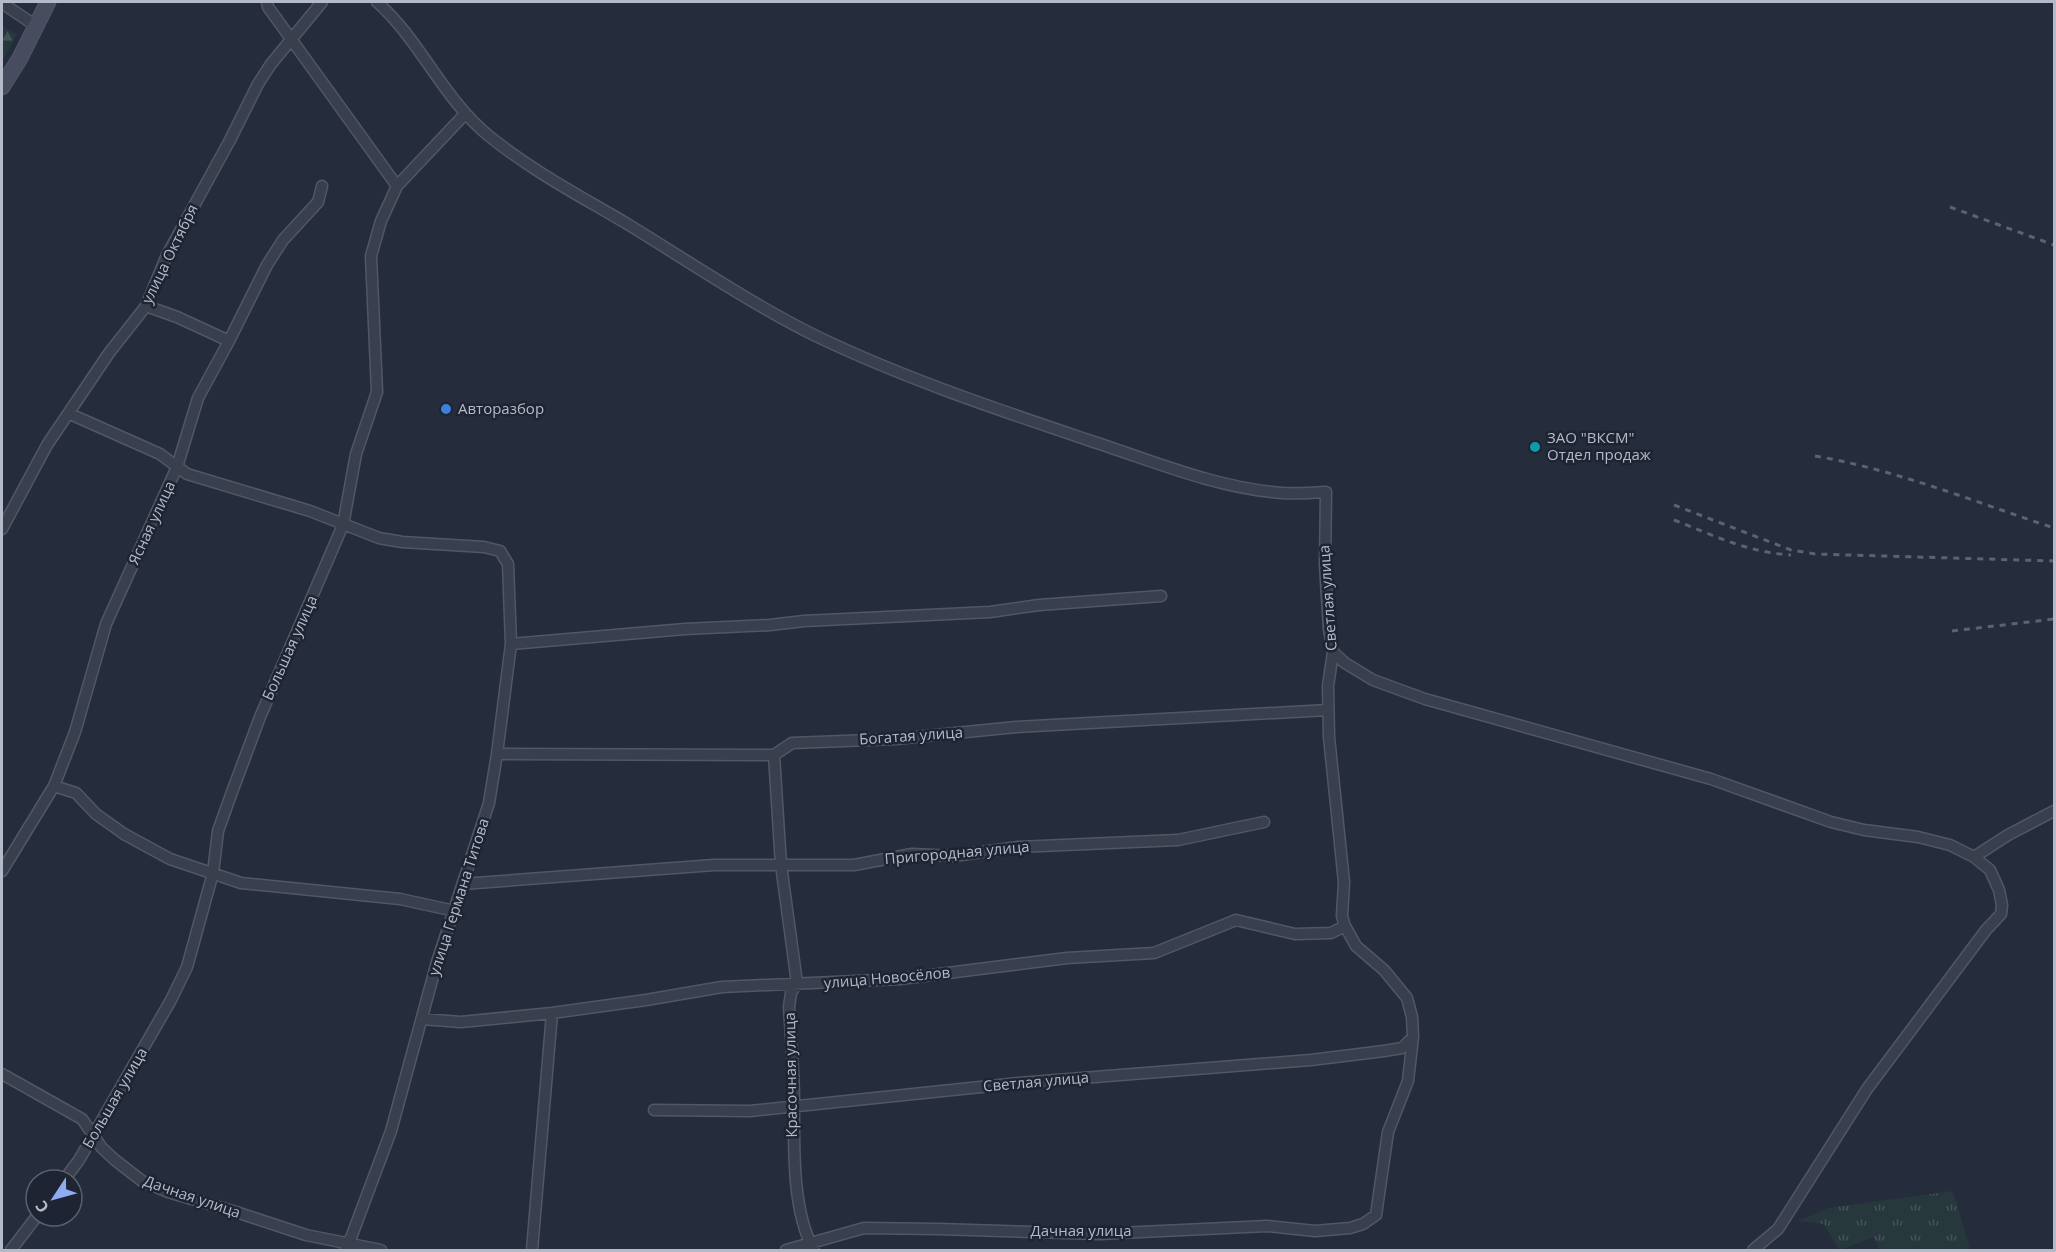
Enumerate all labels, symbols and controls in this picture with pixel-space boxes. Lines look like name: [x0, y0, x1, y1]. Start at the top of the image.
street label: улица Октября: [136, 200, 202, 307]
place label: Авторазбор: [458, 398, 544, 418]
marker: Авторазбор: [439, 402, 453, 416]
place label: ЗАО "ВКСМ" Отдел продаж: [1547, 427, 1651, 464]
marker: ЗАО "ВКСМ" Отдел продаж: [1528, 440, 1542, 454]
street label: Ясная улица: [123, 478, 179, 568]
street label: Светлая улица: [1313, 544, 1341, 652]
street label: Большая улица: [257, 592, 321, 703]
street label: Богатая улица: [858, 721, 963, 749]
street label: улица Германа Титова: [423, 815, 493, 978]
street label: Пригородная улица: [884, 836, 1030, 868]
street label: улица Новосёлов: [823, 962, 951, 992]
street label: Красочная улица: [779, 1012, 801, 1138]
street label: Большая улица: [77, 1044, 151, 1151]
street label: Светлая улица: [982, 1066, 1090, 1096]
north arrow: [24, 1168, 84, 1228]
street label: Дачная улица: [141, 1170, 243, 1222]
text: С: [30, 1196, 54, 1217]
street label: Дачная улица: [1030, 1220, 1132, 1240]

